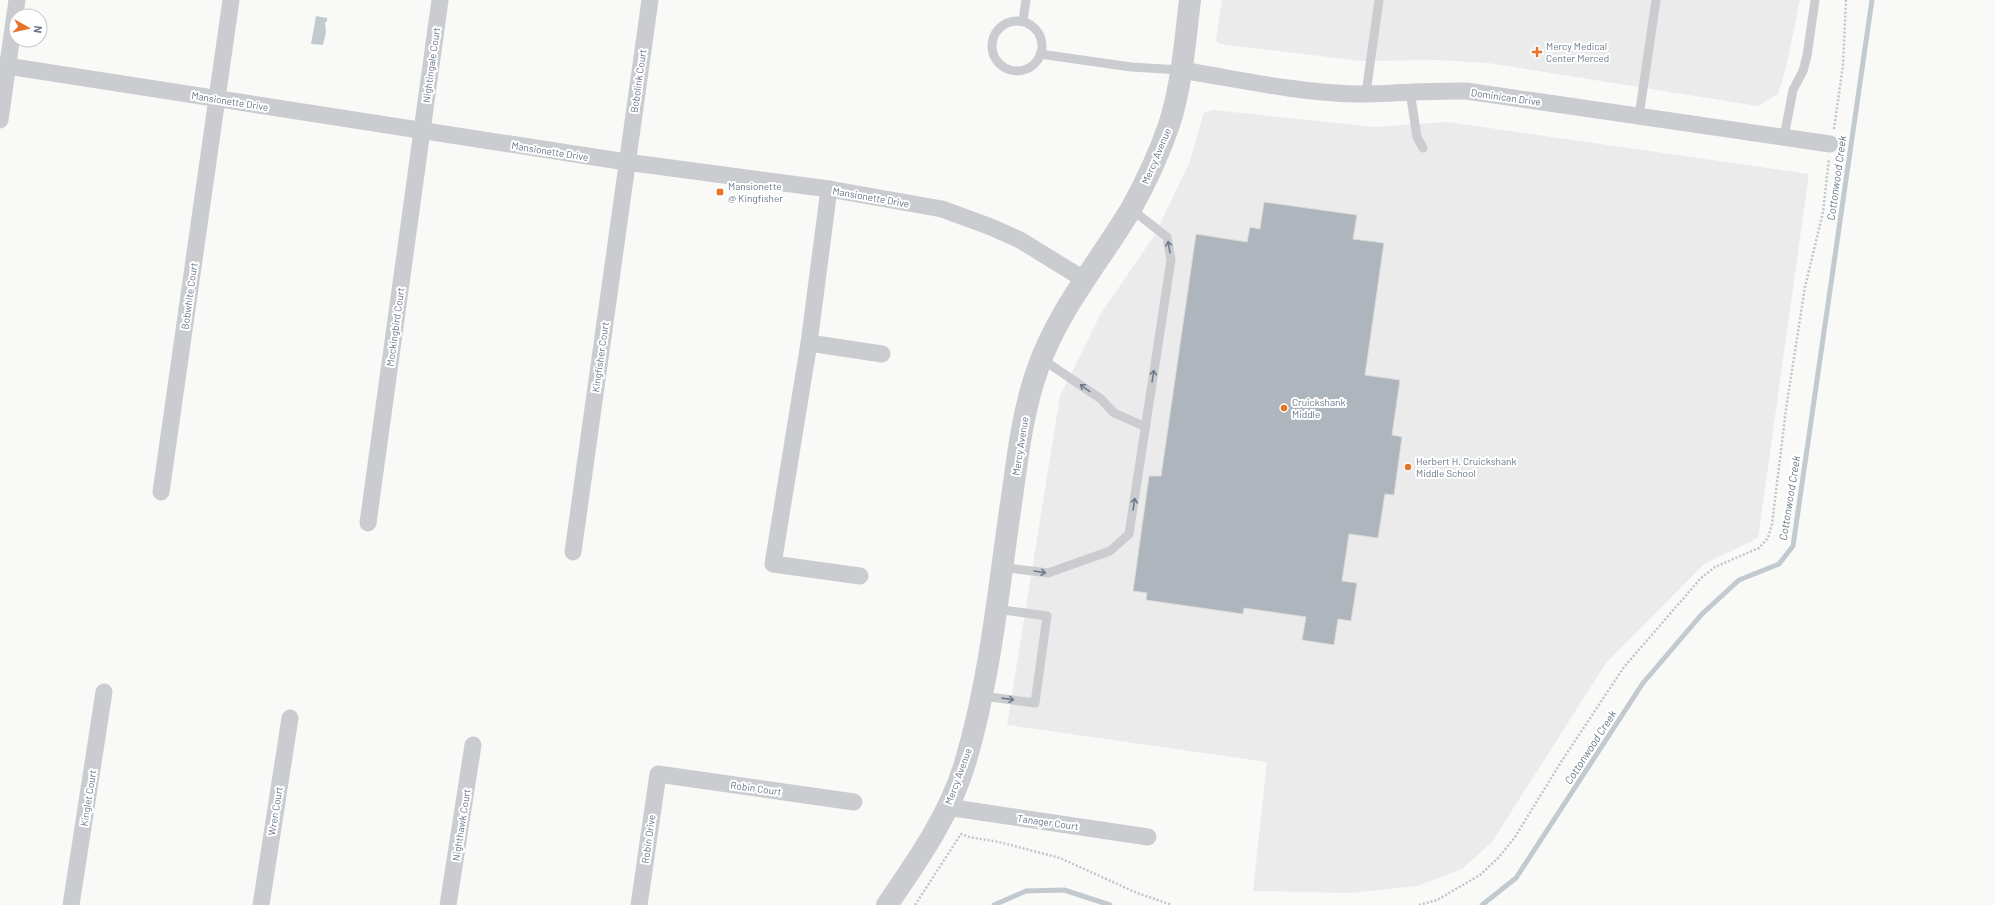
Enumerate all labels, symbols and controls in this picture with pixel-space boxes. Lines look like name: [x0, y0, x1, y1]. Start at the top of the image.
north arrow: [8, 8, 48, 48]
text: N: [31, 25, 45, 34]
street label: Nightingale Court: [420, 26, 442, 103]
place label: Mercy Medical Center Merced: [1546, 40, 1609, 64]
marker: Mercy Medical Center Merced: [1531, 46, 1543, 58]
street label: Bobolink Court: [628, 48, 648, 114]
street label: Dominican Drive: [1470, 86, 1542, 108]
street label: Mansionette Drive: [191, 89, 269, 113]
street label: Mercy Avenue: [1139, 126, 1173, 186]
water label: Cottonwood Creek: [1824, 134, 1848, 221]
street label: Mansionette Drive: [511, 139, 589, 163]
place label: Mansionette @ Kingfisher: [728, 180, 783, 204]
street label: Mansionette Drive: [832, 184, 910, 210]
marker: Mansionette @ Kingfisher: [715, 187, 725, 197]
one-way arrow: [1164, 241, 1172, 254]
street label: Bobwhite Court: [178, 261, 200, 330]
street label: Mockingbird Court: [384, 286, 407, 367]
street label: Kingfisher Court: [589, 321, 611, 393]
one-way arrow: [1149, 369, 1157, 382]
one-way arrow: [1080, 384, 1091, 392]
place label: Cruickshank Middle: [1292, 396, 1346, 420]
marker: Cruickshank Middle: [1279, 403, 1289, 413]
street label: Mercy Avenue: [1009, 416, 1031, 476]
water label: Cottonwood Creek: [1776, 454, 1802, 541]
place label: Herbert H. Cruickshank Middle School: [1416, 455, 1516, 479]
marker: Herbert H. Cruickshank Middle School: [1403, 462, 1413, 472]
one-way arrow: [1130, 498, 1138, 511]
one-way arrow: [1033, 568, 1046, 576]
one-way arrow: [1002, 695, 1015, 703]
water label: Cottonwood Creek: [1561, 707, 1619, 786]
street label: Mercy Avenue: [942, 746, 974, 806]
street label: Kinglet Court: [78, 769, 98, 827]
street label: Robin Court: [730, 778, 783, 798]
street label: Wren Court: [265, 785, 285, 836]
street label: Nighthawk Court: [449, 788, 473, 862]
street label: Tanager Court: [1017, 812, 1080, 832]
street label: Robin Drive: [639, 814, 657, 864]

